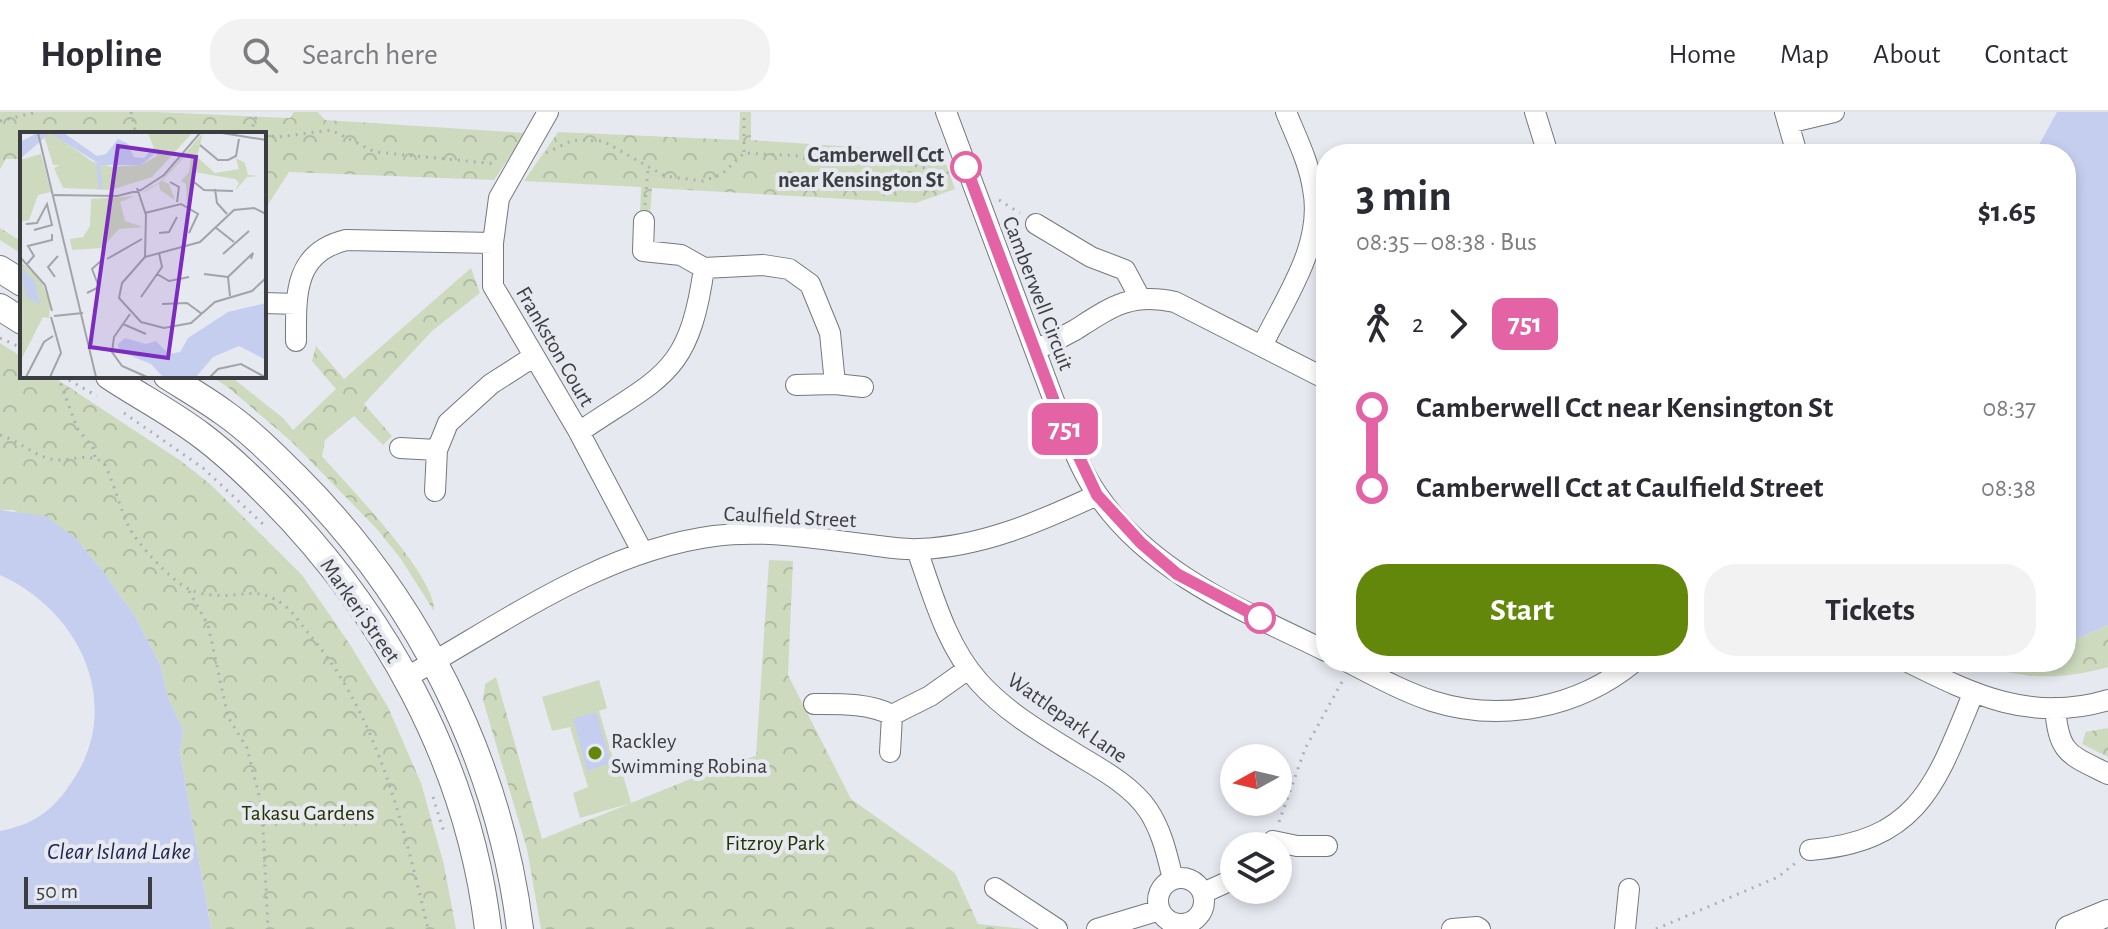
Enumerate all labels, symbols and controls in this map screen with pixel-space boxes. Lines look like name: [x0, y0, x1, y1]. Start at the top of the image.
search box: [210, 19, 770, 91]
icon: search: [238, 33, 282, 77]
text: Hopline: [40, 36, 162, 74]
text: Search here: [302, 40, 438, 70]
text: Home: [1669, 41, 1736, 69]
text: Map: [1780, 41, 1829, 69]
text: About: [1873, 41, 1941, 69]
text: Contact: [1985, 41, 2068, 69]
inset map: [20, 132, 266, 378]
place label: Camberwell Cct near Kensington St: [778, 144, 945, 191]
marker: Camberwell Cct near Kensington St: [951, 152, 981, 182]
text: 3 min: [1356, 175, 1452, 219]
text: $1.65: [1977, 197, 2036, 227]
street label: Camberwell Circuit: [999, 213, 1078, 373]
text: 08:35 – 08:38 · Bus: [1356, 229, 1537, 255]
street label: Frankston Court: [512, 283, 598, 410]
icon: walk: [1356, 302, 1400, 346]
icon: forward: [1436, 302, 1480, 346]
text: 751: [1508, 310, 1542, 338]
text: 2: [1412, 311, 1424, 337]
text: Camberwell Cct near Kensington St: [1416, 393, 1833, 423]
text: 08:37: [1982, 395, 2036, 421]
line badge: 751: [1019, 403, 1111, 455]
text: 751: [1048, 415, 1082, 443]
text: Camberwell Cct at Caulfield Street: [1416, 473, 1823, 503]
text: 08:38: [1981, 475, 2036, 501]
street label: Caulfield Street: [723, 503, 857, 531]
street label: Markeri Street: [316, 554, 404, 667]
button: Start: [1356, 564, 1688, 656]
button: Tickets: [1704, 564, 2036, 656]
unlabelled marker: [1245, 603, 1275, 633]
street label: Wattlepark Lane: [1003, 668, 1131, 767]
place label: Rackley Swimming Robina: [611, 730, 767, 777]
marker: Rackley Swimming Robina: [586, 744, 604, 762]
north arrow: [1220, 744, 1292, 816]
map controls: [1220, 744, 1292, 904]
park label: Takasu Gardens: [241, 802, 375, 824]
park label: Fitzroy Park: [725, 832, 825, 854]
button: layers: [1220, 832, 1292, 904]
water label: Clear Island Lake: [47, 840, 191, 864]
scale bar: [24, 873, 152, 909]
text: 50 m: [36, 880, 78, 902]

